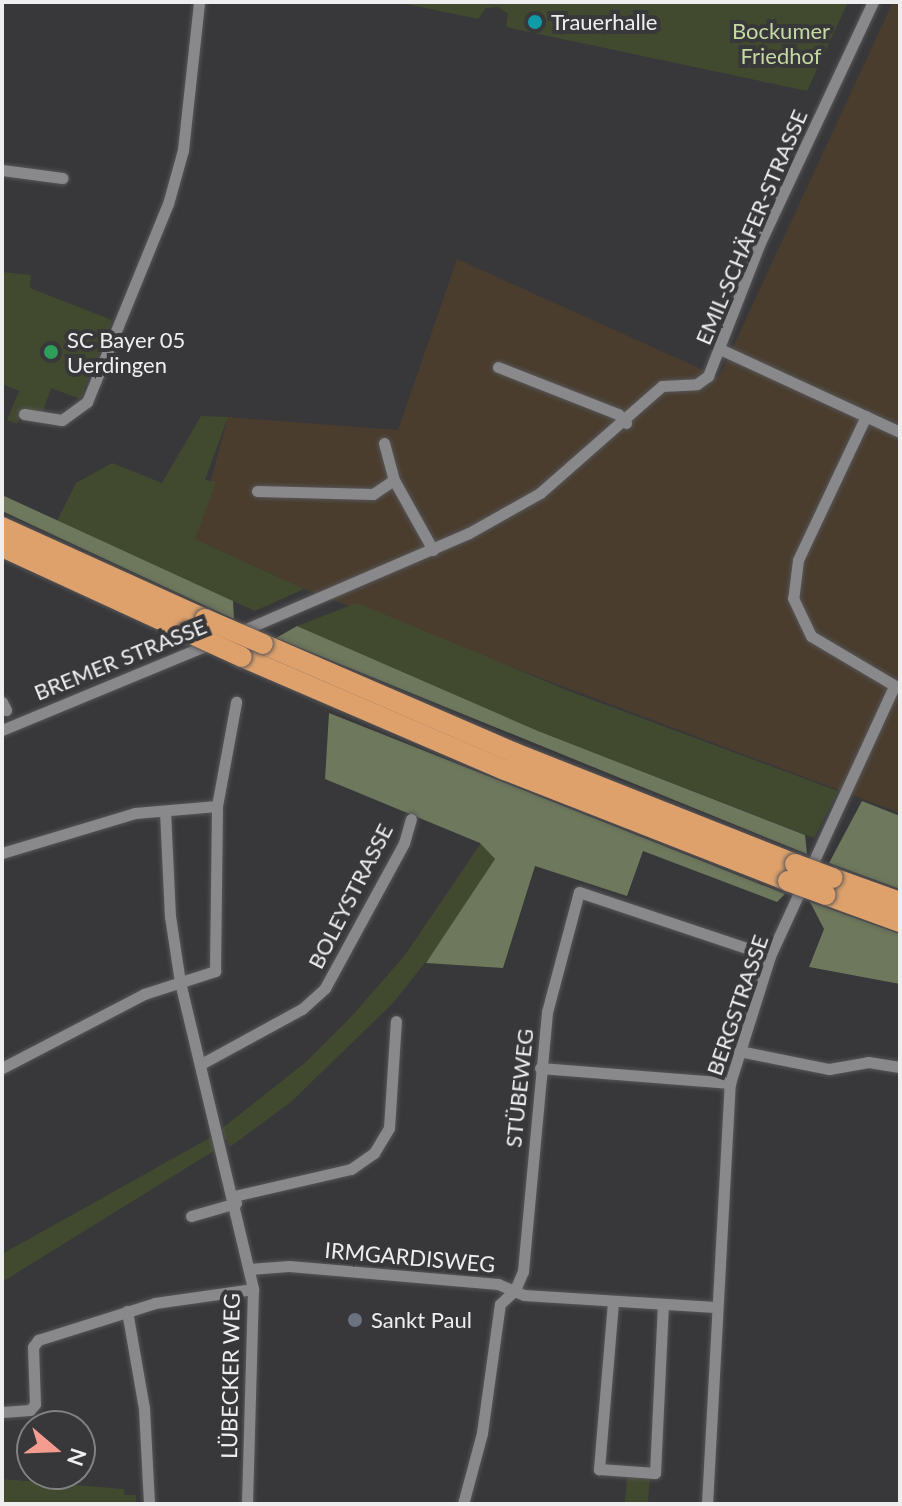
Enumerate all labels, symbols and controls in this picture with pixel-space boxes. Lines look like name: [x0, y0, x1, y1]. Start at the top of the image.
place label: Trauerhalle: [551, 9, 657, 35]
marker: Trauerhalle: [526, 13, 544, 31]
park label: Bockumer Friedhof: [732, 17, 830, 68]
street label: EMIL-SCHÄFER-STRASSE: [689, 105, 813, 349]
place label: SC Bayer 05 Uerdingen: [67, 326, 186, 378]
marker: SC Bayer 05 Uerdingen: [42, 343, 60, 361]
street label: BREMER STRASSE: [30, 612, 210, 706]
street label: BOLEYSTRASSE: [302, 819, 398, 973]
street label: BERGSTRASSE: [701, 931, 773, 1079]
street label: STÜBEWEG: [500, 1027, 538, 1149]
street label: IRMGARDISWEG: [324, 1236, 496, 1278]
street label: LÜBECKER WEG: [215, 1293, 245, 1459]
place label: Sankt Paul: [371, 1307, 472, 1333]
marker: Sankt Paul: [346, 1311, 364, 1329]
north arrow: [16, 1410, 96, 1490]
text: N: [62, 1445, 93, 1470]

